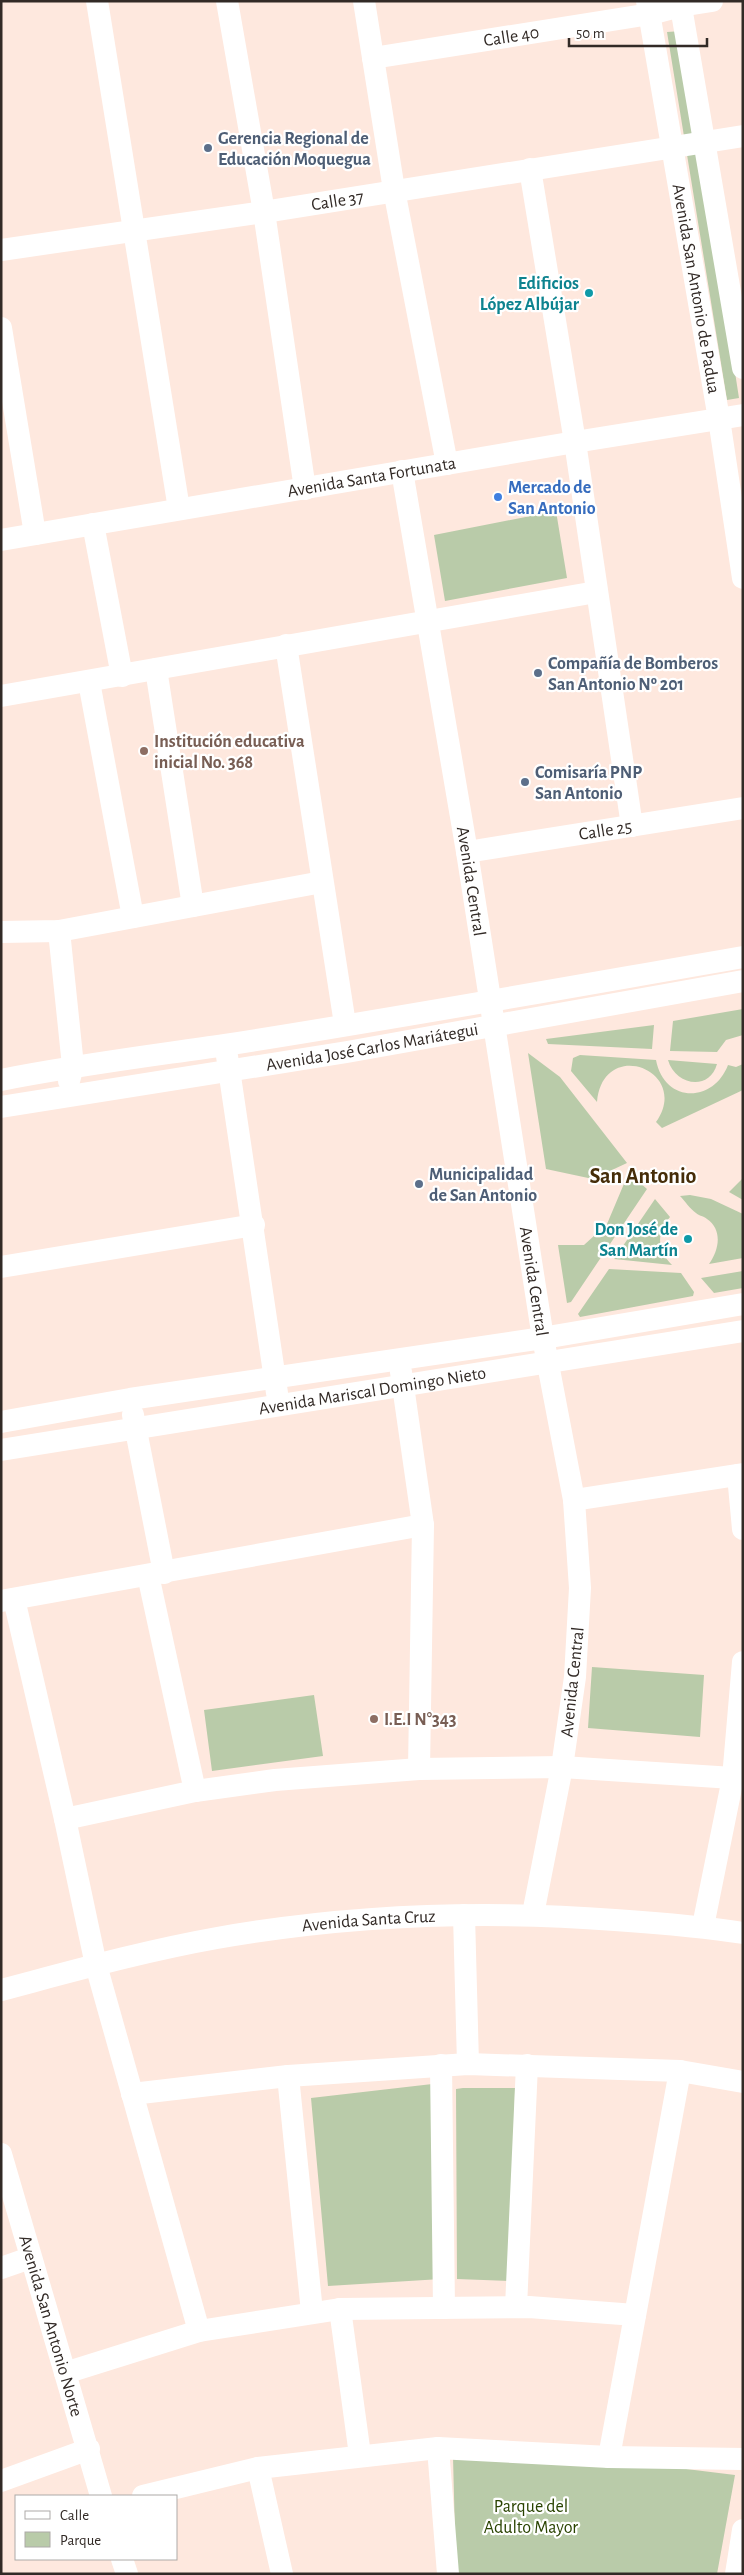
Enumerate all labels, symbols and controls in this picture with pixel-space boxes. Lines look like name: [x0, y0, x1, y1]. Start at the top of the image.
scale bar: [569, 15, 706, 47]
street label: Calle 40: [482, 24, 541, 50]
text: 50 m: [576, 26, 605, 41]
place label: Gerencia Regional de Educación Moquegua: [218, 130, 371, 169]
marker: Gerencia Regional de Educación Moquegua: [202, 142, 214, 154]
street label: Avenida San Antonio de Padua: [669, 183, 722, 395]
street label: Calle 37: [310, 188, 365, 214]
place label: Edificios López Albújar: [480, 275, 580, 314]
marker: Edificios López Albújar: [583, 287, 595, 299]
street label: Avenida Santa Fortunata: [286, 454, 458, 501]
place label: Mercado de San Antonio: [508, 479, 596, 518]
marker: Mercado de San Antonio: [492, 491, 504, 503]
place label: Compañía de Bomberos San Antonio Nº 201: [548, 655, 718, 694]
marker: Compañía de Bomberos San Antonio Nº 201: [532, 667, 544, 679]
place label: Institución educativa inicial No. 368: [154, 733, 305, 772]
marker: Institución educativa inicial No. 368: [138, 745, 150, 757]
place label: Comisaría PNP San Antonio: [535, 764, 642, 803]
marker: Comisaría PNP San Antonio: [519, 776, 531, 788]
street label: Calle 25: [578, 818, 633, 844]
street label: Avenida Central: [453, 825, 488, 937]
street label: Avenida José Carlos Mariátegui: [265, 1021, 480, 1075]
district label: San Antonio: [590, 1165, 697, 1187]
place label: Municipalidad de San Antonio: [429, 1166, 537, 1205]
marker: Municipalidad de San Antonio: [413, 1178, 425, 1190]
place label: Don José de San Martín: [595, 1221, 678, 1260]
street label: Avenida Central: [516, 1225, 551, 1338]
marker: Don José de San Martín: [682, 1233, 694, 1245]
street label: Avenida Mariscal Domingo Nieto: [257, 1364, 487, 1419]
street label: Avenida Central: [558, 1626, 588, 1738]
place label: I.E.I N°343: [384, 1711, 457, 1729]
marker: I.E.I N°343: [368, 1713, 380, 1725]
street label: Avenida Santa Cruz: [301, 1908, 436, 1936]
street label: Avenida San Antonio Norte: [15, 2233, 85, 2419]
legend: [15, 2495, 178, 2560]
park label: Parque del Adulto Mayor: [484, 2498, 578, 2537]
text: Calle: [60, 2508, 89, 2523]
text: Parque: [60, 2533, 101, 2548]

